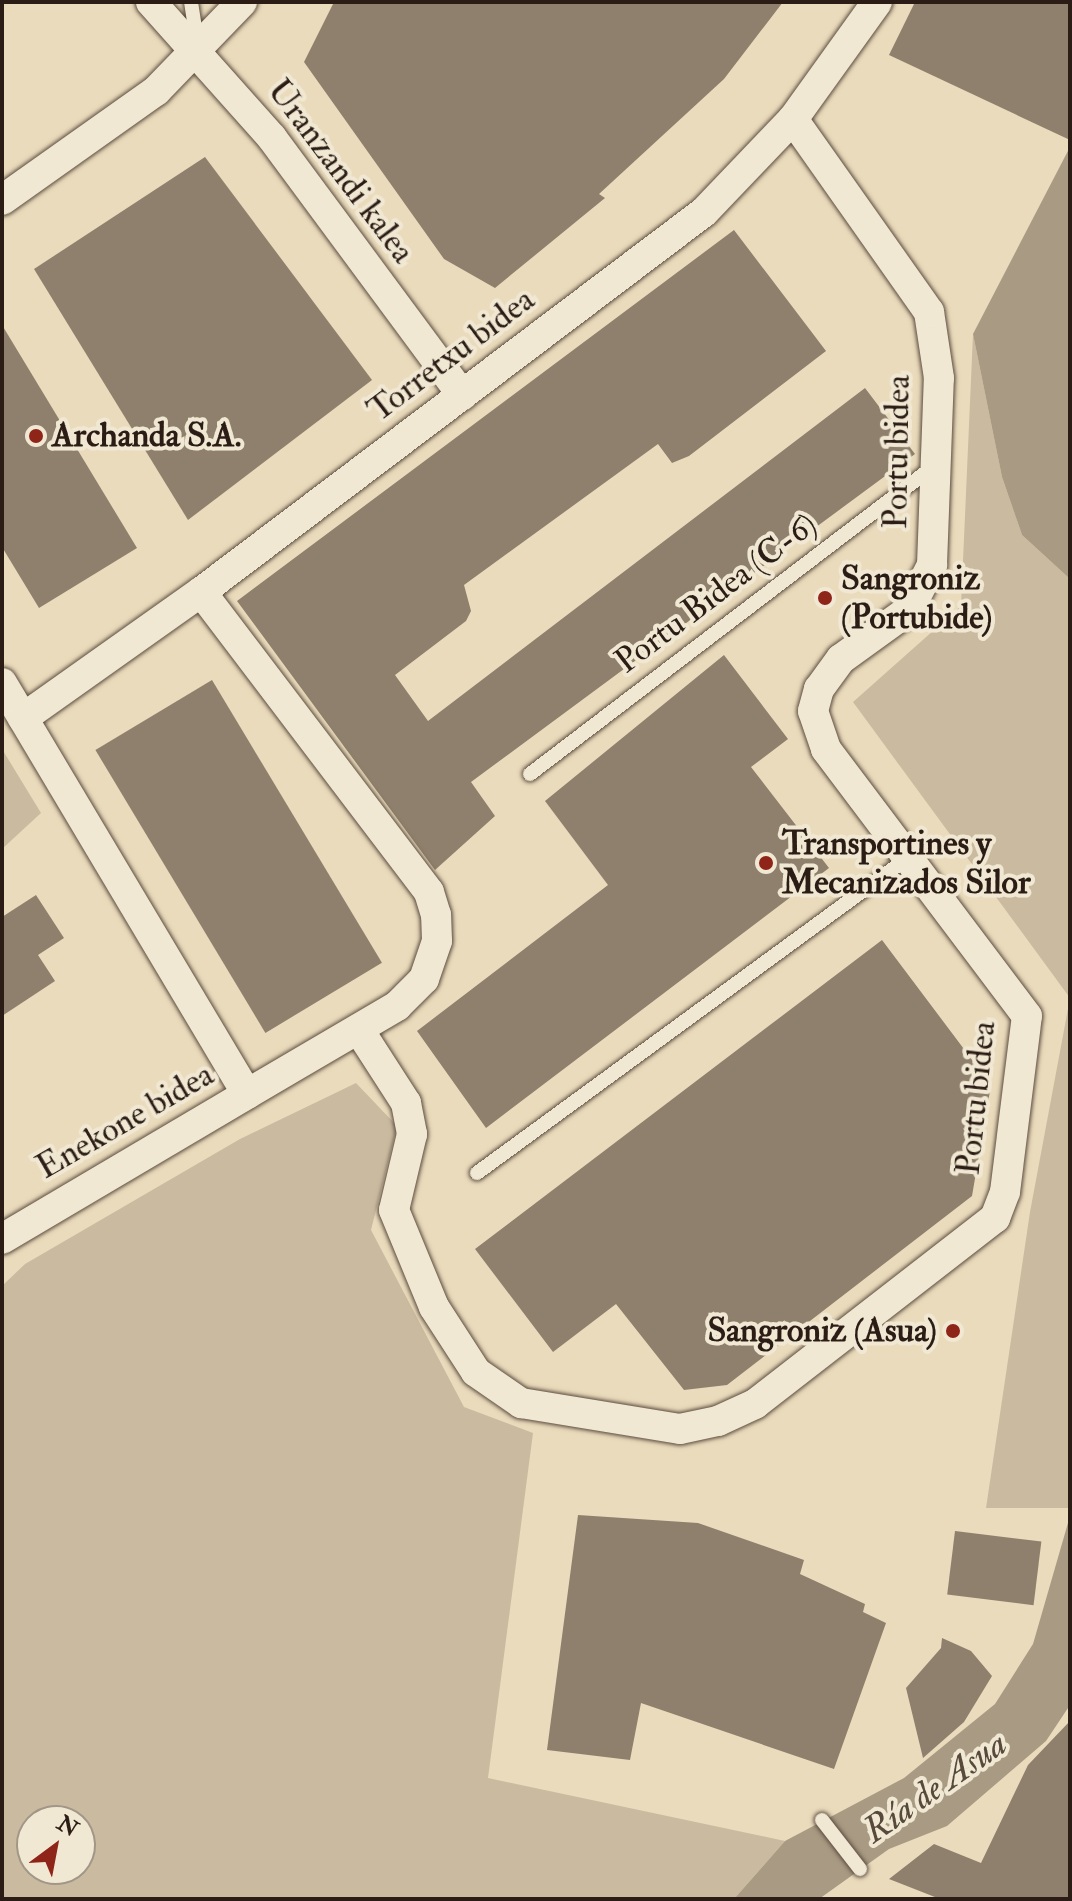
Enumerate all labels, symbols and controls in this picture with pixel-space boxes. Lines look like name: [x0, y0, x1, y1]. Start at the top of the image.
street label: Uranzandi kalea: [259, 71, 423, 271]
street label: Torretxu bidea: [360, 279, 542, 431]
street label: Portu bidea: [875, 375, 919, 529]
place label: Archanda S.A.: [52, 416, 241, 456]
marker: Archanda S.A.: [27, 427, 45, 445]
street label: Portu Bidea (C-6): [607, 504, 825, 682]
place label: Sangroniz (Portubide): [841, 558, 992, 638]
marker: Sangroniz (Portubide): [816, 589, 834, 607]
place label: Transportines y Mecanizados Silor: [782, 823, 1031, 902]
marker: Transportines y Mecanizados Silor: [757, 854, 775, 872]
street label: Portu bidea: [948, 1019, 1004, 1177]
street label: Enekone bidea: [29, 1054, 221, 1188]
place label: Sangroniz (Asua): [707, 1311, 937, 1351]
marker: Sangroniz (Asua): [944, 1322, 962, 1340]
water label: Ría de Asua: [855, 1722, 1015, 1852]
north arrow: [16, 1805, 96, 1885]
text: N: [52, 1809, 83, 1843]

